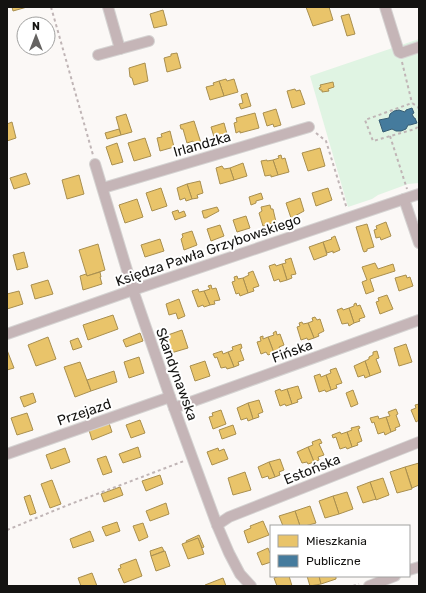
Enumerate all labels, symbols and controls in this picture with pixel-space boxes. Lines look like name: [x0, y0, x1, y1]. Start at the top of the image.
north arrow: [16, 16, 56, 56]
text: N: [32, 20, 40, 33]
street label: Irlandzka: [171, 128, 233, 161]
street label: Księdza Pawła Grzybowskiego: [113, 211, 303, 290]
street label: Skandynawska: [152, 326, 201, 423]
street label: Fińska: [270, 336, 315, 367]
street label: Przejazd: [55, 395, 113, 430]
street label: Estońska: [281, 450, 343, 489]
legend: [270, 525, 410, 577]
text: Mieszkania: [306, 534, 367, 548]
text: Publiczne: [306, 554, 361, 568]

